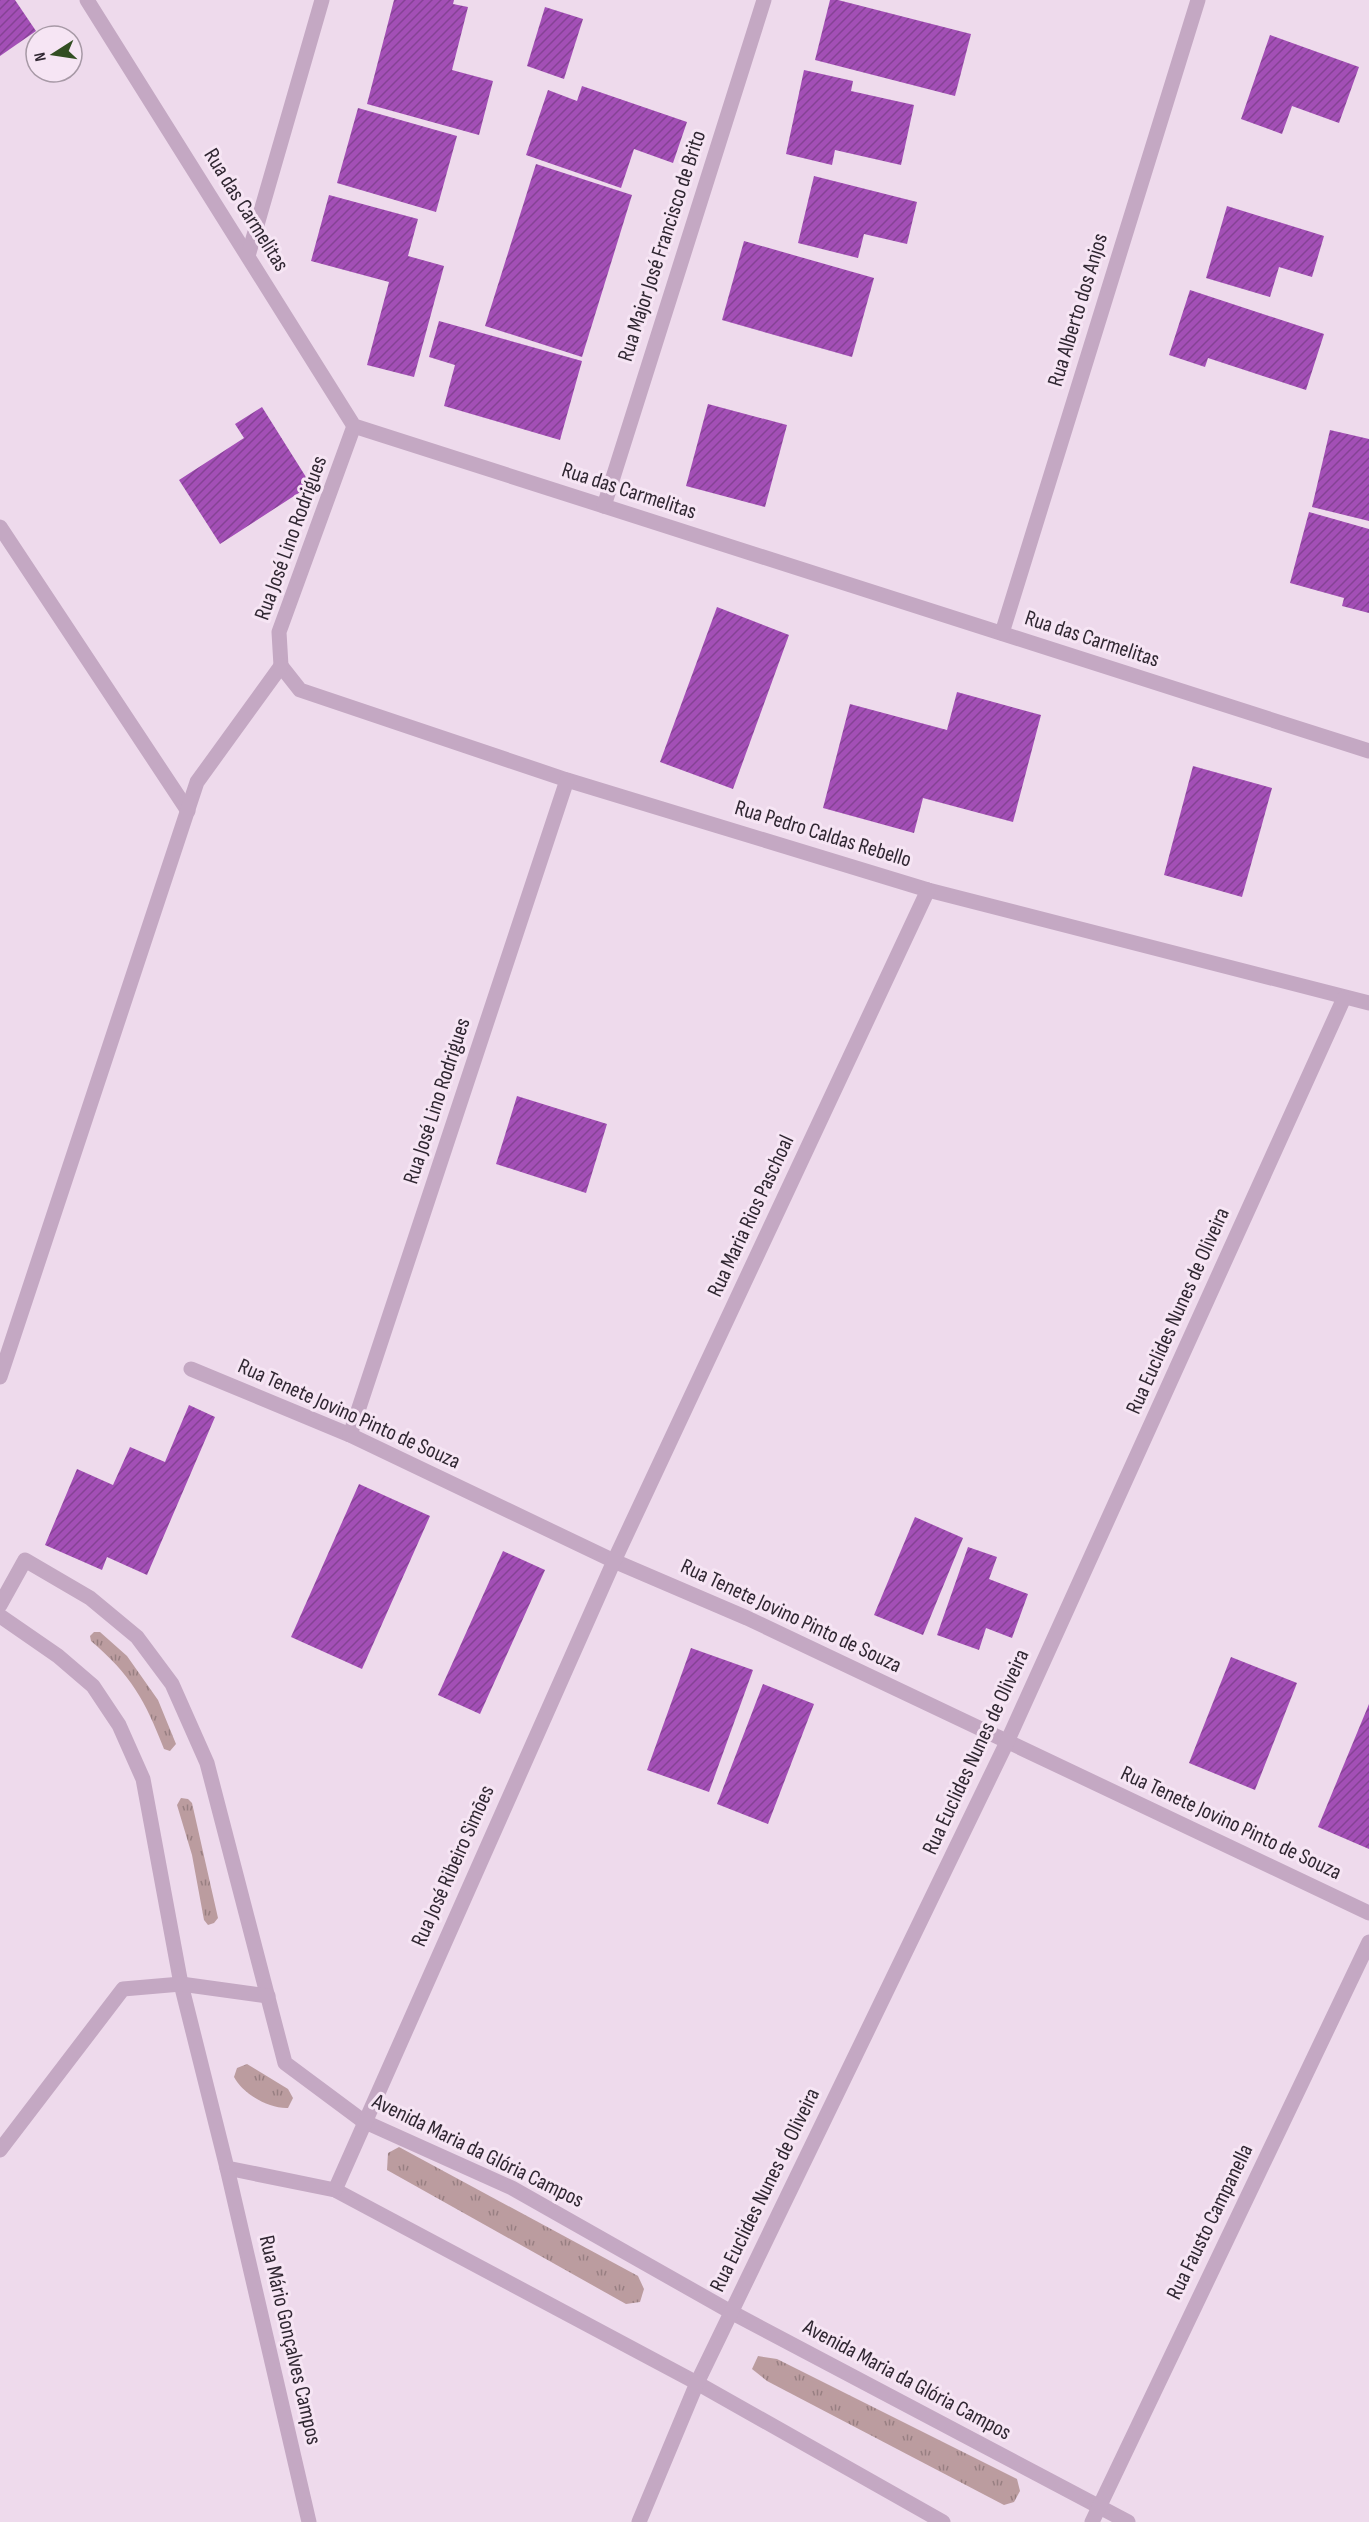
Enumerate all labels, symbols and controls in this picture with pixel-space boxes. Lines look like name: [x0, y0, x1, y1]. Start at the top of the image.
north arrow: [24, 24, 84, 84]
text: N: [31, 51, 51, 63]
street label: Rua Major José Francisco de Brito: [612, 127, 712, 365]
street label: Rua das Carmelitas: [197, 143, 295, 277]
street label: Rua Alberto dos Anjos: [1042, 230, 1114, 390]
street label: Rua José Lino Rodrigues: [249, 452, 333, 624]
street label: Rua das Carmelitas: [558, 457, 700, 526]
street label: Rua das Carmelitas: [1021, 605, 1163, 674]
street label: Rua Pedro Caldas Rebello: [731, 794, 915, 874]
street label: Rua José Lino Rodrigues: [397, 1015, 477, 1187]
street label: Rua Maria Rios Paschoal: [702, 1131, 800, 1301]
street label: Rua Euclides Nunes de Oliveira: [1120, 1204, 1236, 1418]
street label: Rua Tenete Jovino Pinto de Souza: [234, 1353, 464, 1475]
street label: Rua Tenete Jovino Pinto de Souza: [676, 1553, 906, 1679]
street label: Rua Euclides Nunes de Oliveira: [917, 1645, 1035, 1859]
street label: Rua Tenete Jovino Pinto de Souza: [1116, 1760, 1346, 1886]
street label: Rua José Ribeiro Simões: [405, 1781, 501, 1951]
street label: Rua Euclides Nunes de Oliveira: [704, 2084, 826, 2296]
street label: Avenida Maria da Glória Campos: [367, 2088, 588, 2214]
street label: Rua Fausto Campanella: [1161, 2140, 1259, 2304]
street label: Rua Mário Gonçalves Campos: [253, 2233, 327, 2447]
street label: Avenida Maria da Glória Campos: [797, 2313, 1016, 2446]

